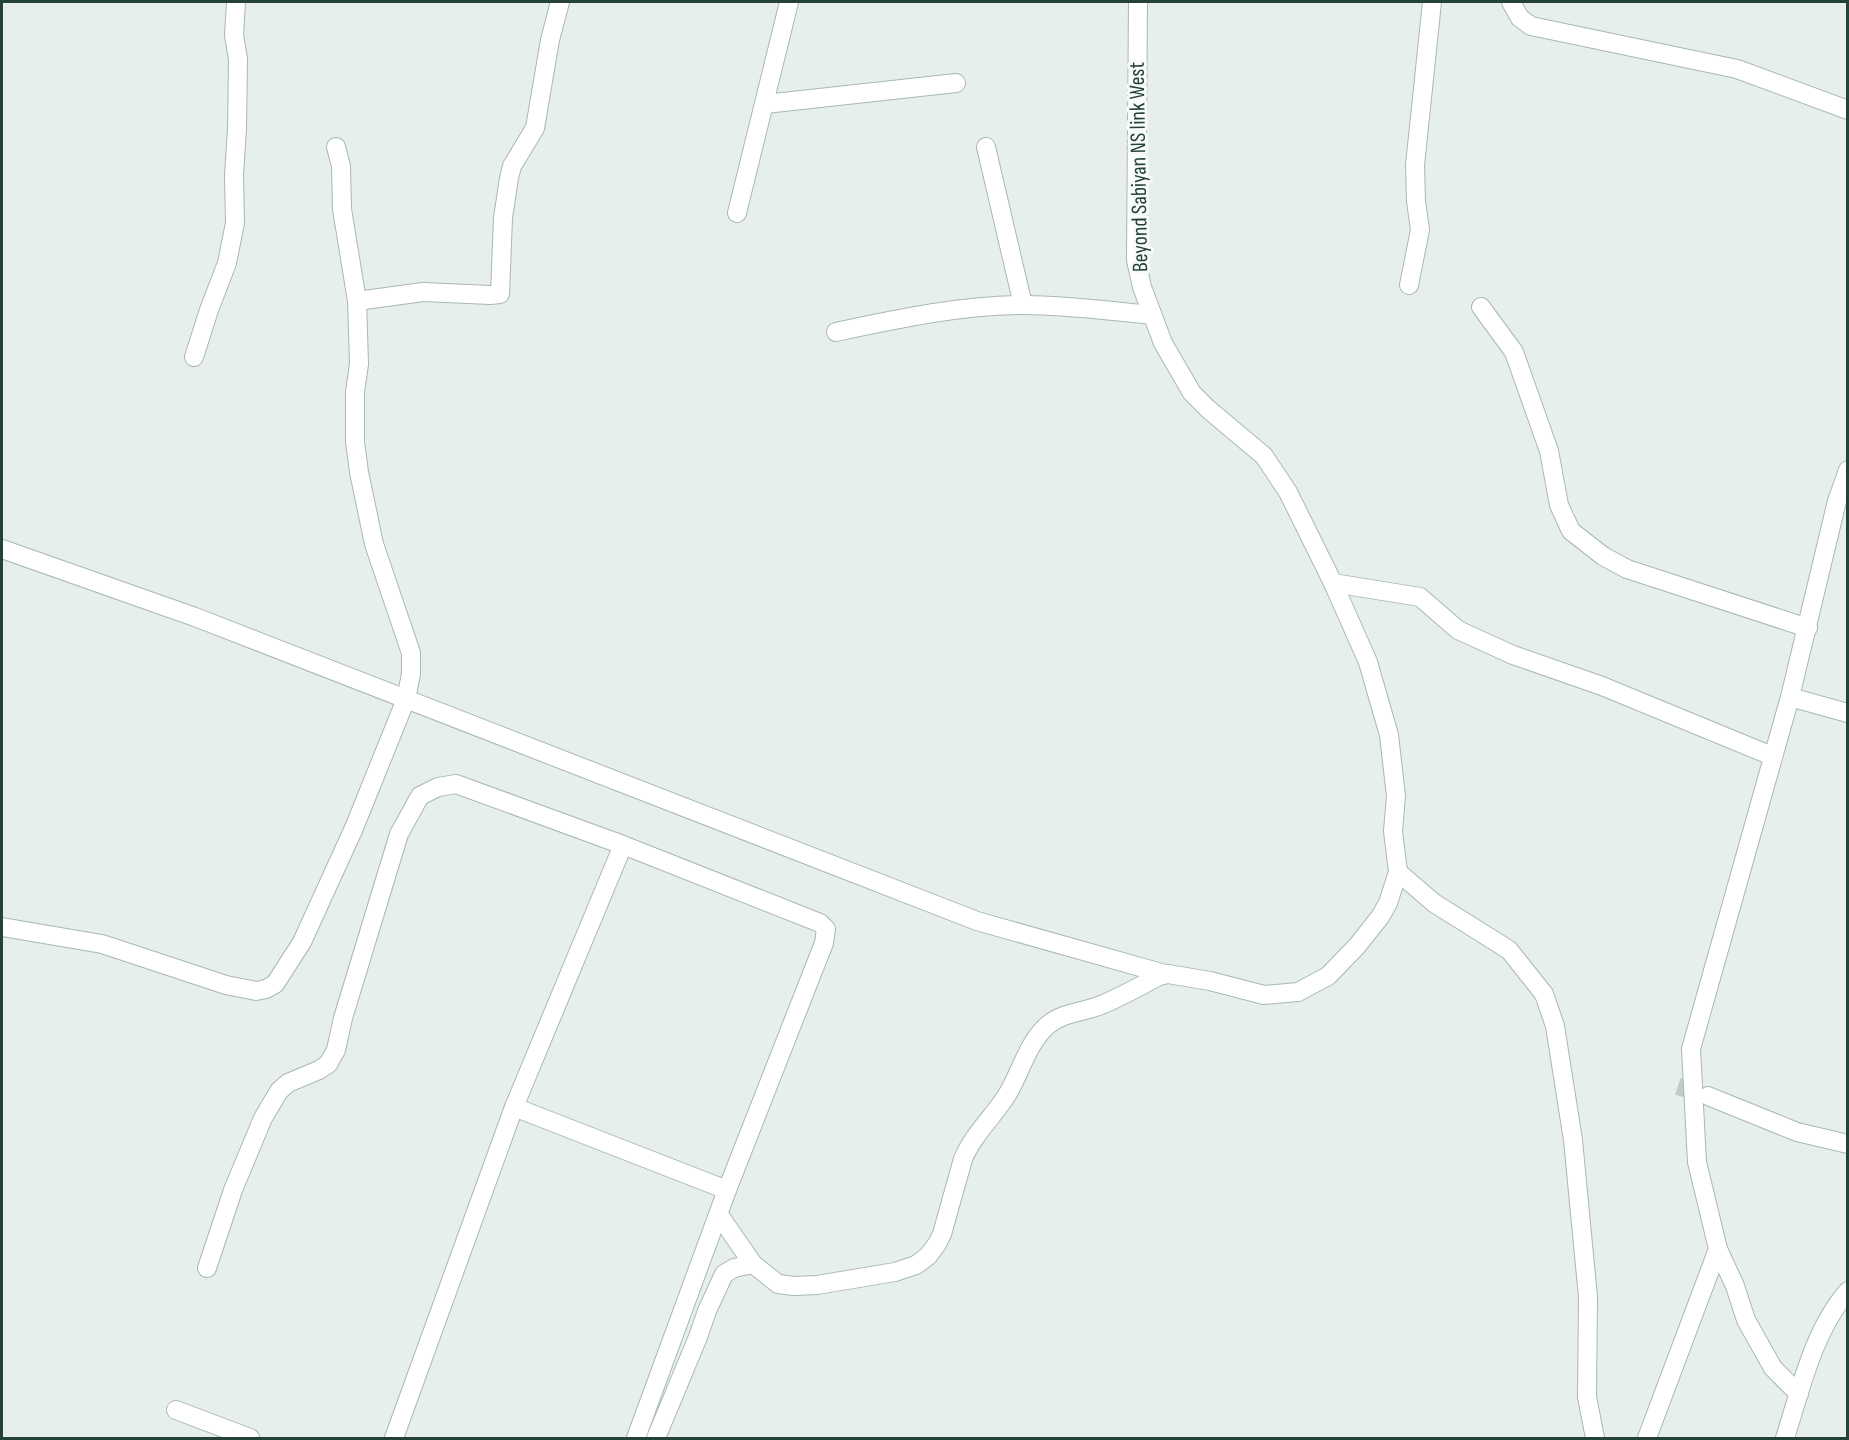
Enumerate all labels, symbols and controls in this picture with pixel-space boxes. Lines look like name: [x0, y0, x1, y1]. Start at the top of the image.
street label: Beyond Sabiyan NS link West: [1124, 61, 1154, 272]

